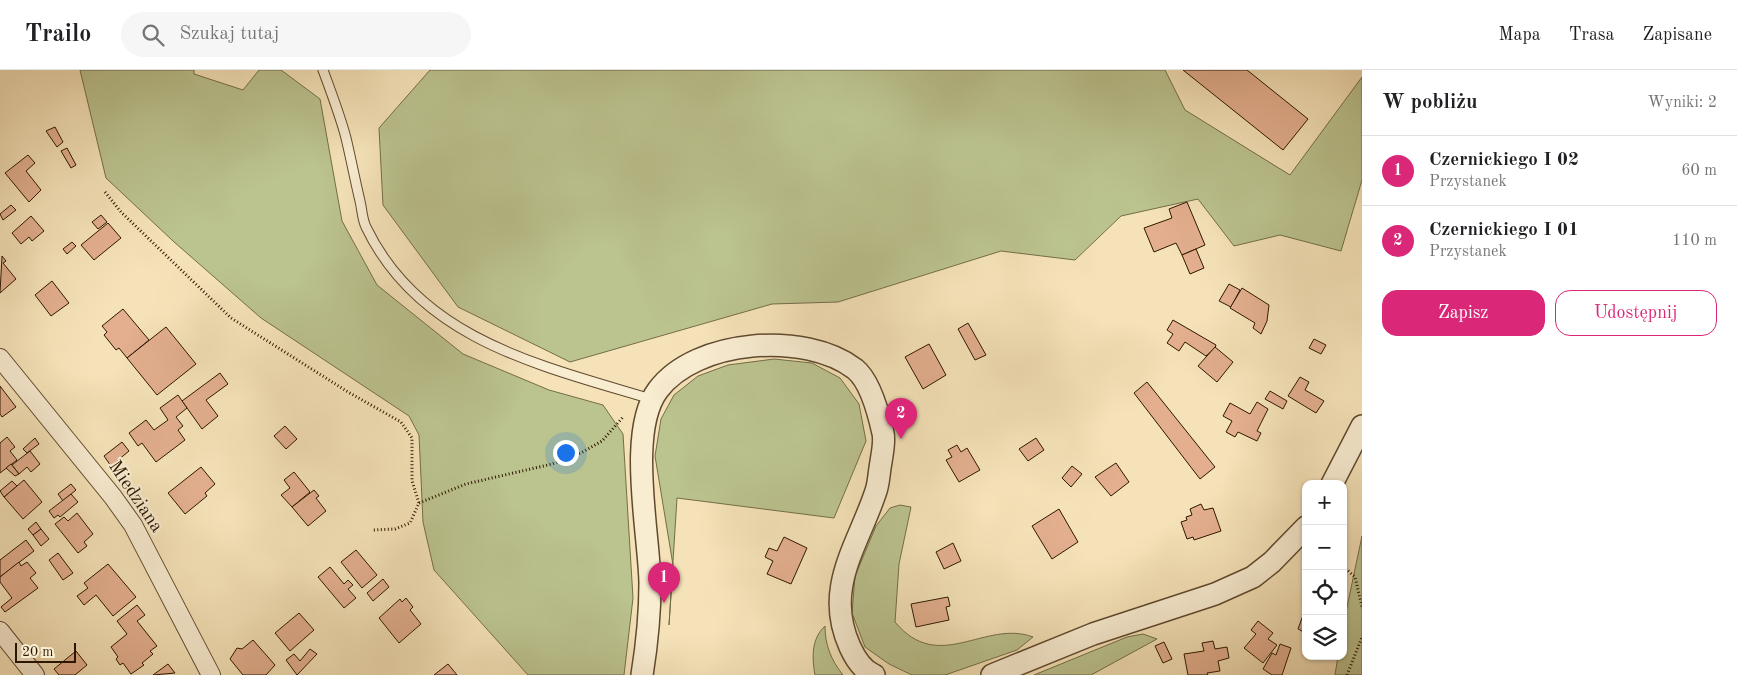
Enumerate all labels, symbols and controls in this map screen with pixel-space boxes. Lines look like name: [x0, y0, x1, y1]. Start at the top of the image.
search box: [121, 12, 471, 57]
icon: search: [139, 21, 167, 49]
text: Trailo: [25, 23, 91, 47]
text: Szukaj tutaj: [179, 25, 279, 44]
text: Mapa: [1498, 26, 1541, 44]
text: Trasa: [1569, 26, 1614, 44]
text: Zapisane: [1642, 26, 1712, 44]
text: W pobliżu: [1382, 92, 1477, 113]
text: Wyniki: 2: [1648, 95, 1717, 111]
text: Czernickiego I 02: [1429, 151, 1579, 170]
text: 1: [1393, 163, 1403, 179]
text: 60 m: [1681, 163, 1717, 179]
text: Przystanek: [1429, 174, 1507, 190]
text: Czernickiego I 01: [1429, 221, 1579, 240]
text: 2: [1393, 233, 1403, 249]
text: 110 m: [1672, 233, 1717, 249]
text: Przystanek: [1429, 244, 1507, 260]
button: Zapisz: [1382, 290, 1545, 336]
button: Udostępnij: [1555, 290, 1717, 336]
pin: 2: [885, 398, 917, 439]
your location: [553, 440, 579, 466]
street label: Miedziana: [104, 458, 166, 537]
map controls: [1302, 480, 1347, 660]
button: +: [1302, 480, 1347, 525]
button: −: [1302, 525, 1347, 570]
pin: 1: [648, 562, 680, 603]
button: locate: [1302, 570, 1347, 615]
button: layers: [1302, 615, 1347, 660]
scale bar: [15, 640, 76, 663]
text: 20 m: [22, 645, 53, 659]

